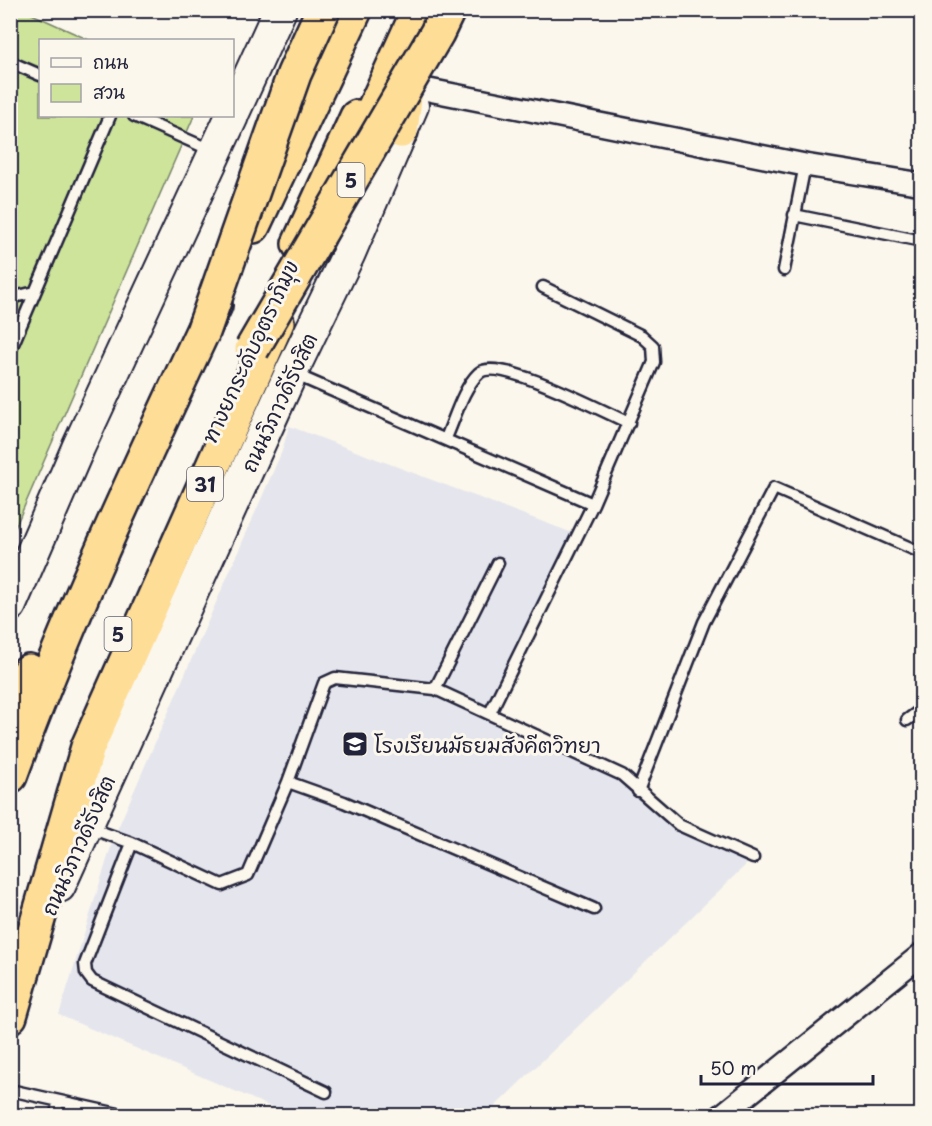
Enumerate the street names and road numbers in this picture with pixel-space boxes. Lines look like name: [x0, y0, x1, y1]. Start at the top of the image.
road number: 5: [338, 163, 364, 197]
street label: ทางยกระดับอุตราภิมุข: [192, 254, 307, 449]
street label: ถนนวิภาวดีรังสิต: [232, 327, 324, 477]
road number: 31: [187, 467, 223, 501]
road number: 5: [104, 617, 132, 651]
street label: ถนนวิภาวดีรังสิต: [32, 770, 122, 920]

